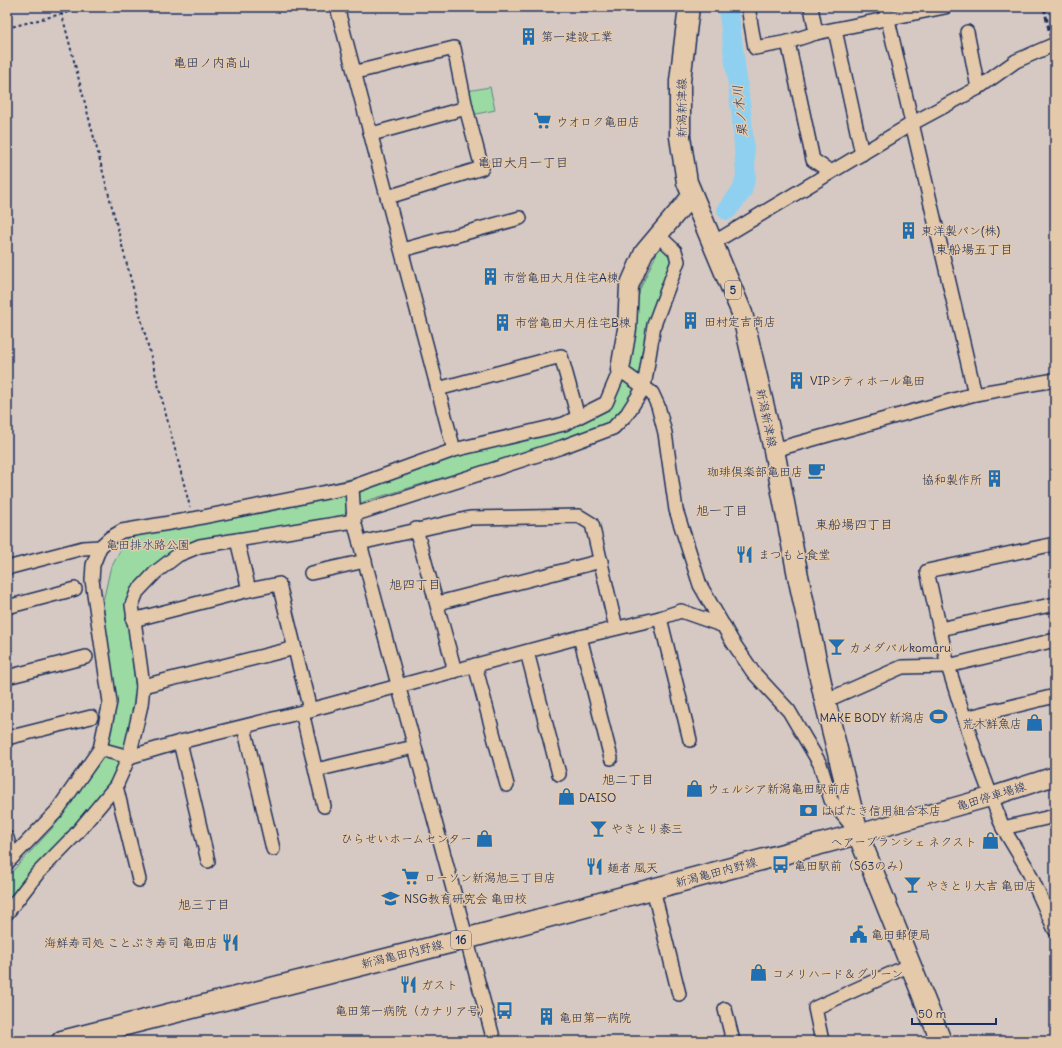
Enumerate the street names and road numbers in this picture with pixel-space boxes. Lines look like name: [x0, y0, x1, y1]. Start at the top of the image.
street label: 新潟新津線: [674, 78, 689, 138]
road number: 5: [725, 281, 741, 299]
street label: 新潟新津線: [753, 387, 781, 449]
street label: 亀田停車場線: [954, 778, 1028, 814]
street label: 新潟亀田内野線: [673, 854, 759, 890]
road number: 16: [451, 931, 471, 949]
street label: 新潟亀田内野線: [359, 937, 445, 971]

